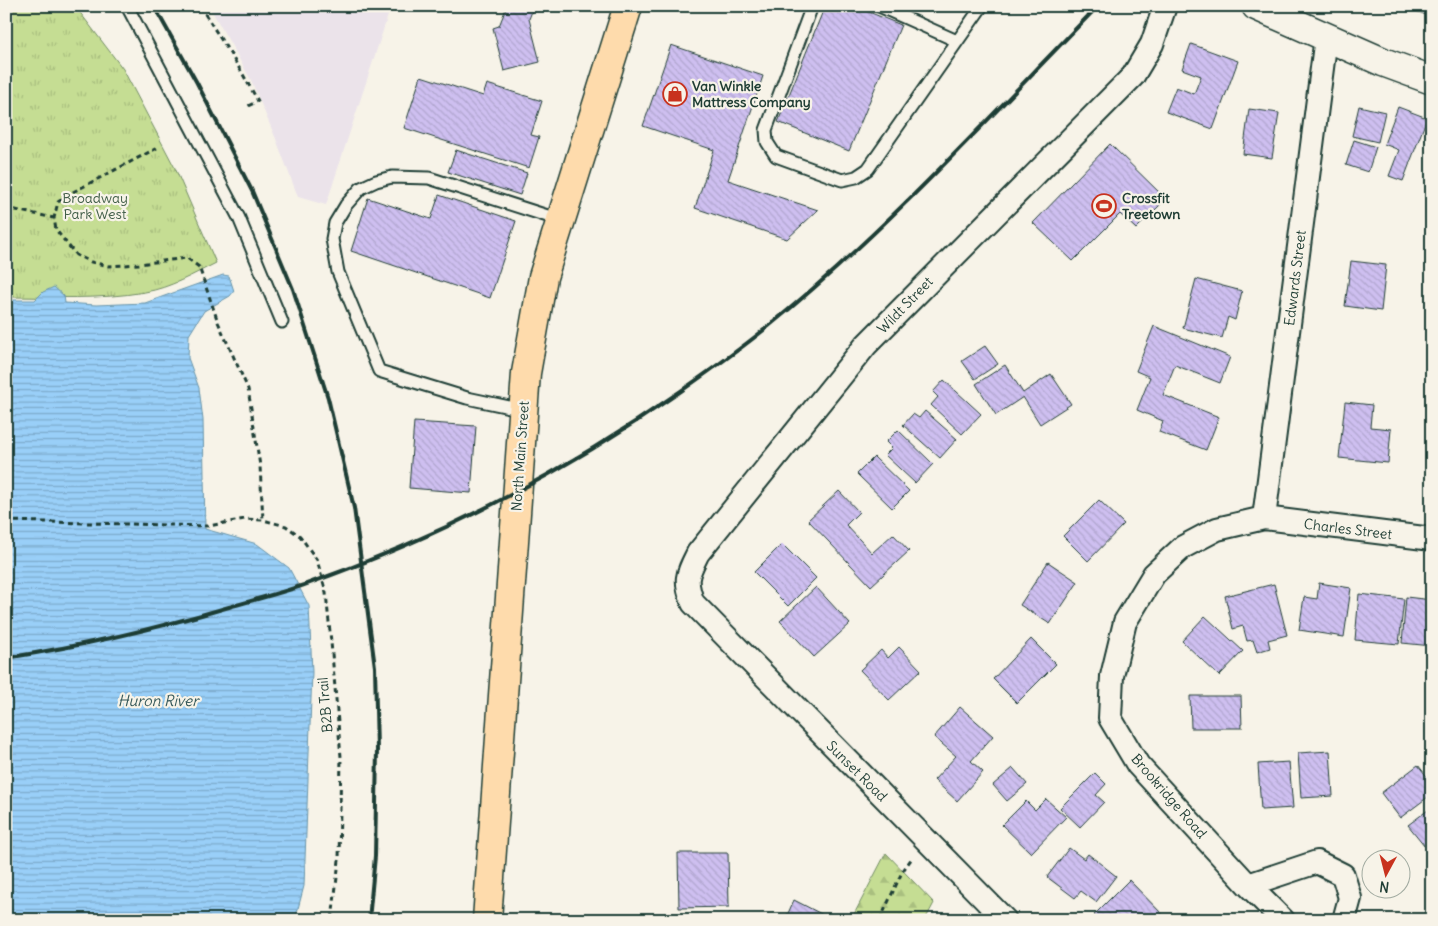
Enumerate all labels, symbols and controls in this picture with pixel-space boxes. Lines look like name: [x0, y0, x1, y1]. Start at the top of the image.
place label: Van Winkle Mattress Company: [692, 77, 811, 111]
shop icon: Van Winkle Mattress Company: [662, 81, 688, 107]
park label: Broadway Park West: [62, 189, 128, 223]
place label: Crossfit Treetown: [1122, 189, 1180, 223]
sports icon: Crossfit Treetown: [1091, 193, 1117, 219]
street label: Edwards Street: [1280, 229, 1310, 327]
street label: Wildt Street: [873, 272, 937, 337]
street label: North Main Street: [507, 400, 533, 512]
street label: Charles Street: [1303, 515, 1393, 543]
street label: B2B Trail: [314, 677, 336, 733]
water label: Huron River: [118, 691, 200, 710]
street label: Sunset Road: [823, 737, 891, 805]
street label: Brookridge Road: [1127, 750, 1211, 842]
north arrow: [1360, 848, 1410, 898]
text: N: [1379, 877, 1390, 896]

